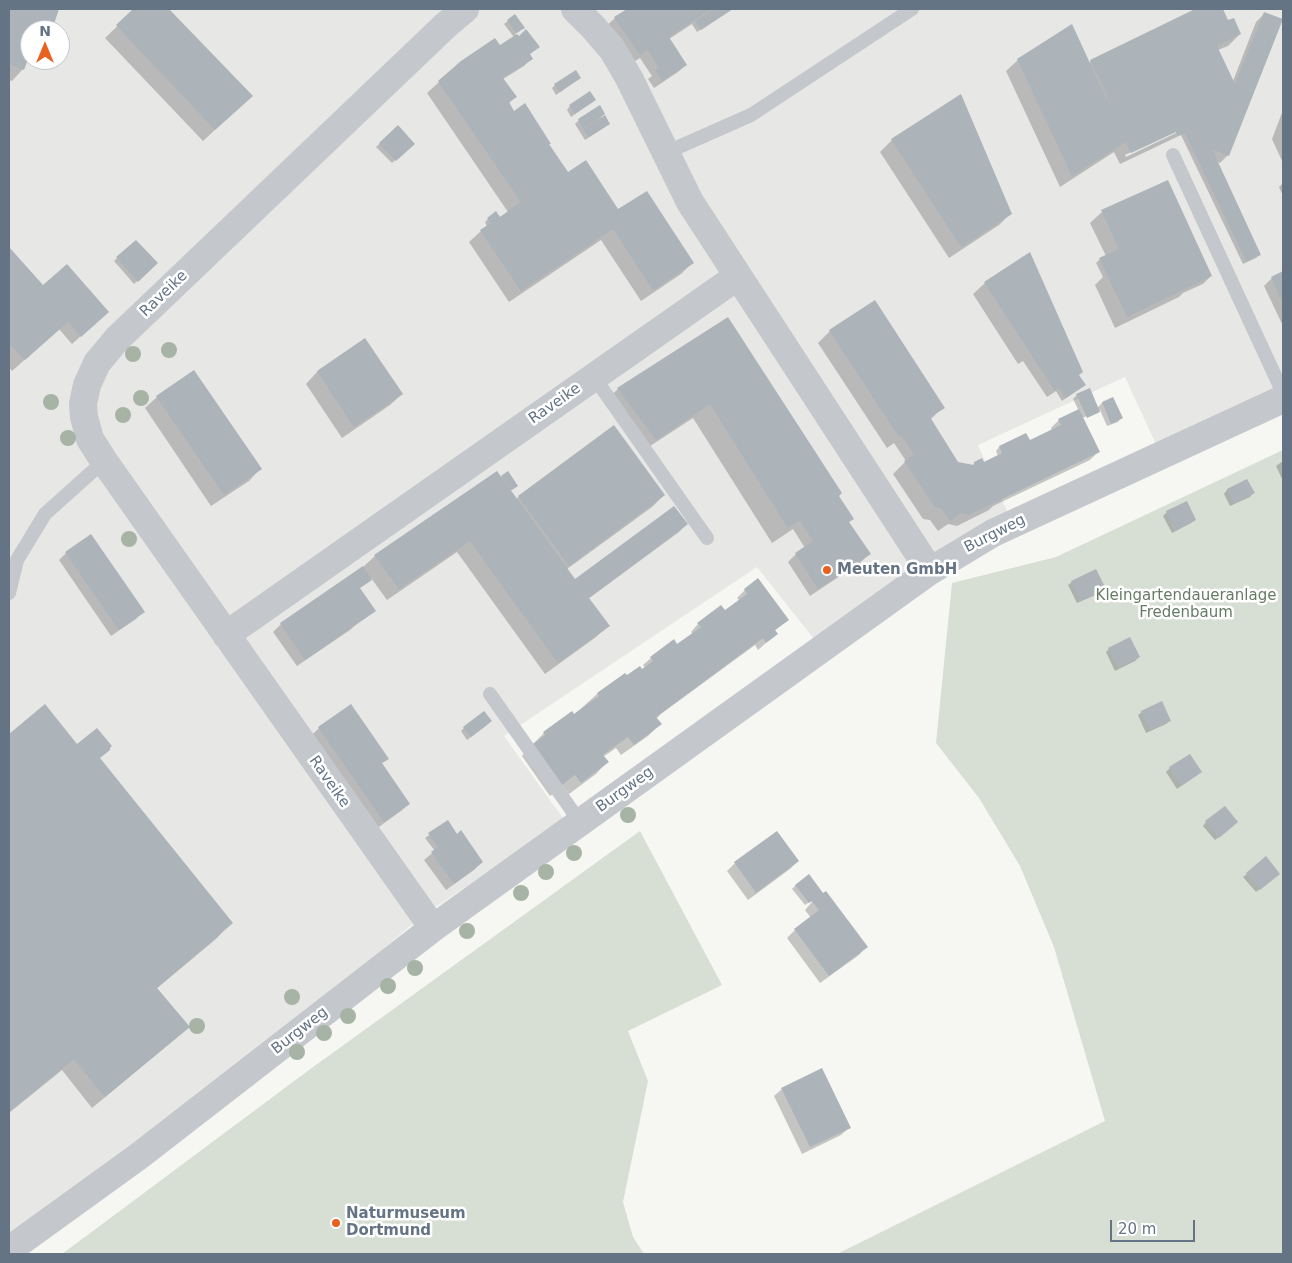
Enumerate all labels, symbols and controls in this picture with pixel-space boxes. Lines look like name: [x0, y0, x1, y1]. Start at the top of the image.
north arrow: [20, 20, 70, 70]
text: N: [39, 23, 51, 39]
street label: Raveike: [137, 267, 191, 321]
street label: Raveike: [526, 380, 584, 428]
street label: Burgweg: [961, 511, 1029, 557]
place label: Meuten GmbH: [837, 561, 957, 579]
marker: Meuten GmbH: [821, 564, 833, 576]
park label: Kleingartendaueranlage Fredenbaum: [1096, 587, 1276, 622]
street label: Raveike: [305, 753, 353, 811]
street label: Burgweg: [593, 763, 657, 817]
street label: Burgweg: [268, 1004, 332, 1058]
place label: Naturmuseum Dortmund: [346, 1205, 466, 1240]
scale bar: [1112, 1210, 1197, 1242]
marker: Naturmuseum Dortmund: [330, 1217, 342, 1229]
text: 20 m: [1118, 1220, 1156, 1238]

